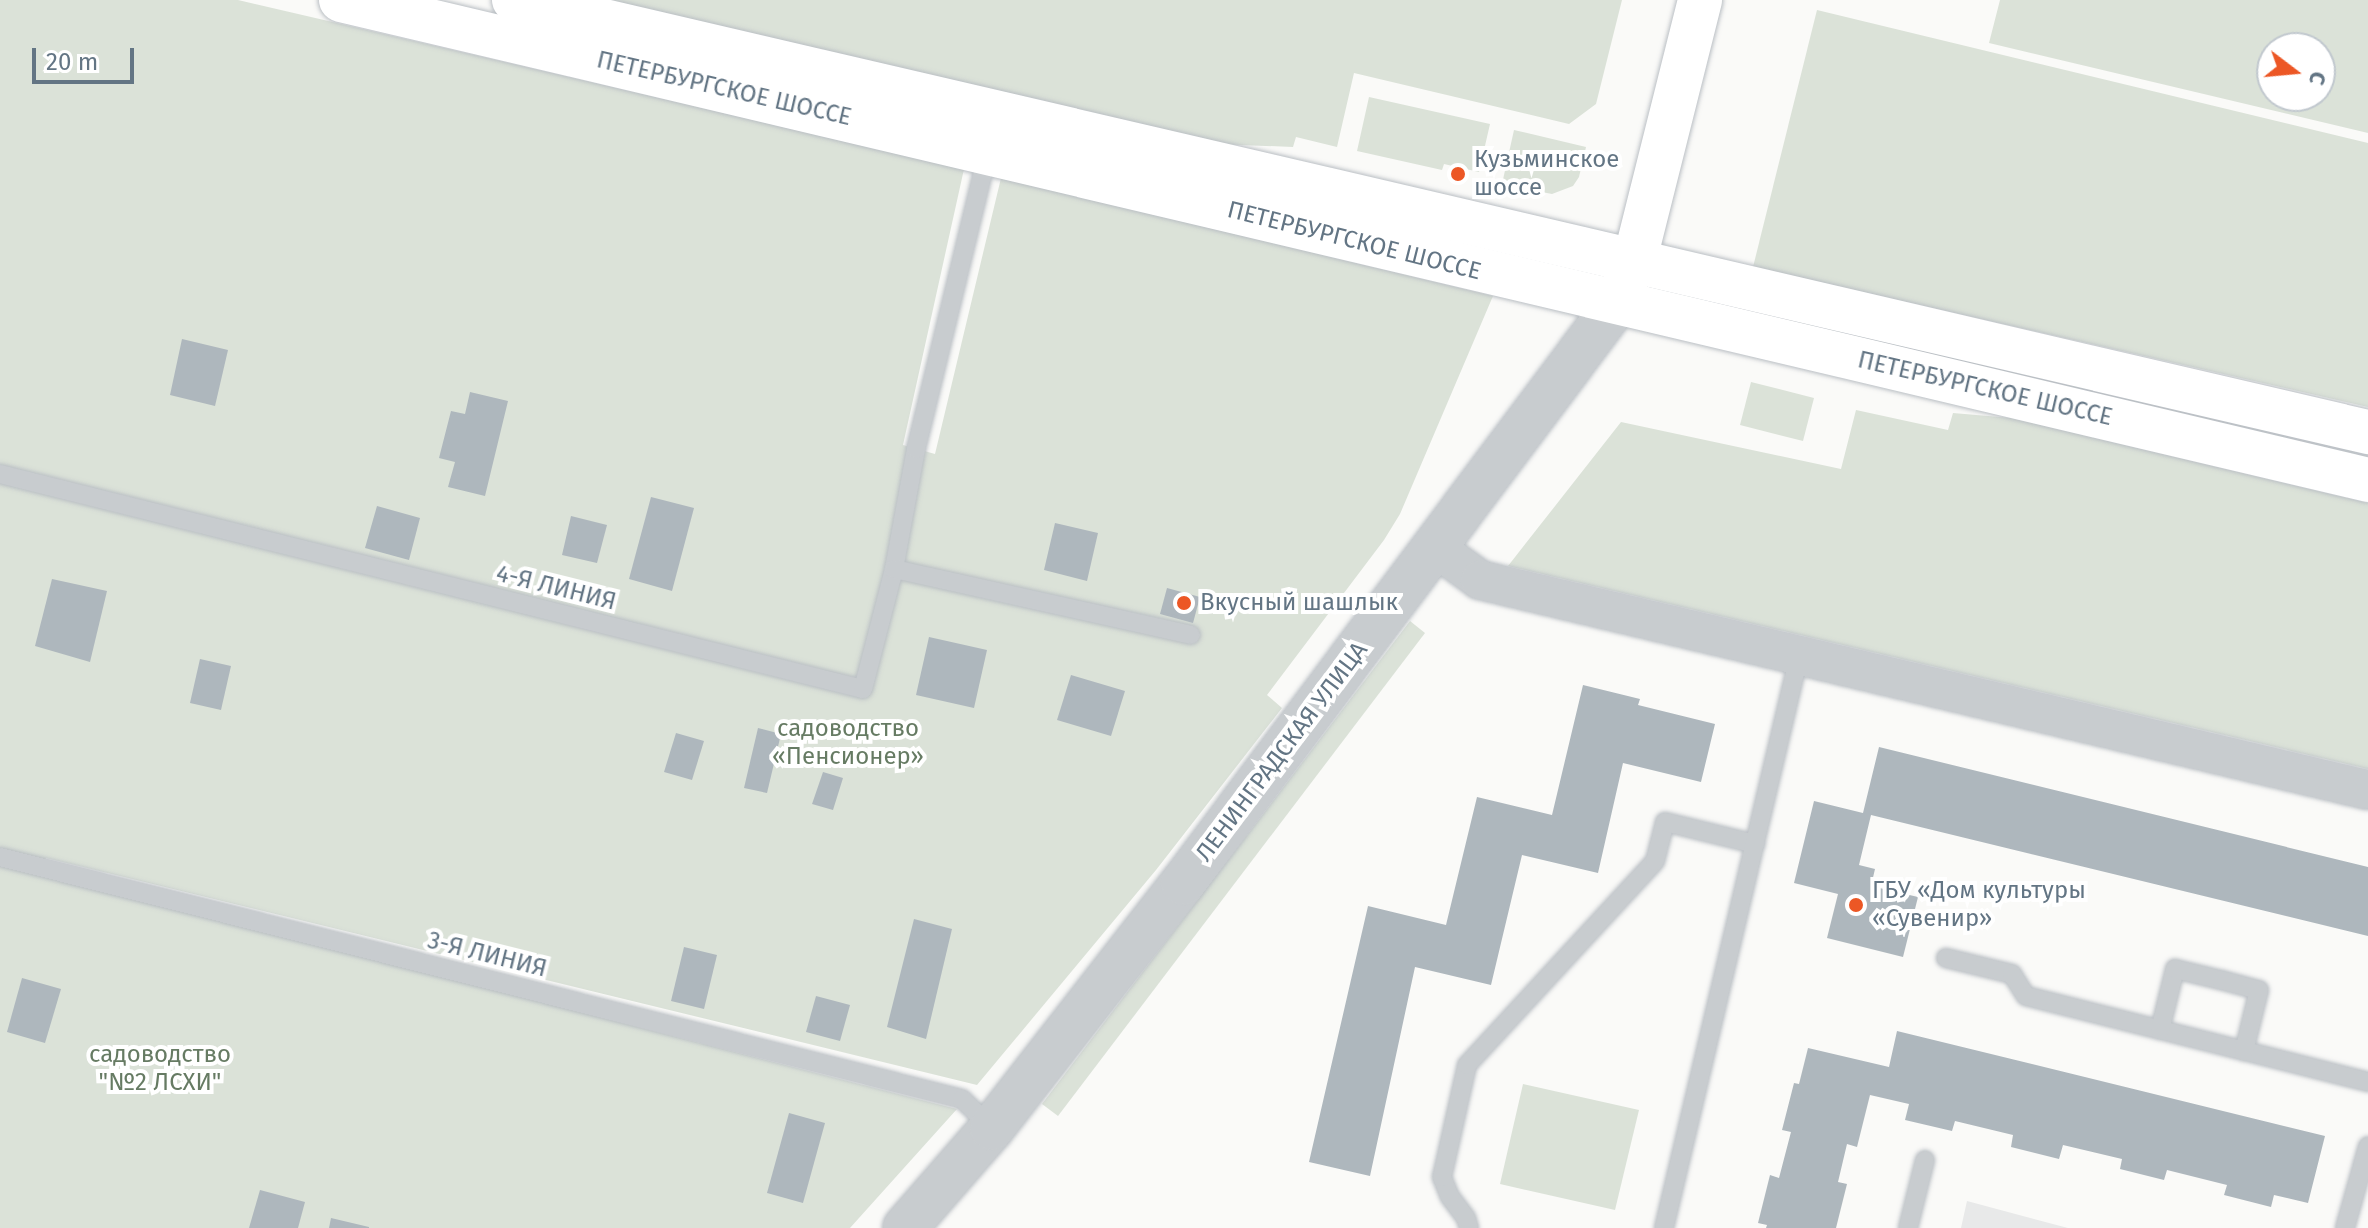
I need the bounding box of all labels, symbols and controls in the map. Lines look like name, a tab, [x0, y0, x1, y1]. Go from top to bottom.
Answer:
scale bar	[36, 32, 138, 82]
north arrow	[2256, 32, 2336, 112]
street label: ПЕТЕРБУРГСКОЕ ШОССЕ	[594, 46, 854, 132]
text: 20 m	[46, 48, 98, 76]
text: С	[2303, 68, 2332, 88]
place label: Кузьминское шоссе	[1474, 146, 1619, 202]
marker: Кузьминское шоссе	[1449, 165, 1467, 183]
street label: ПЕТЕРБУРГСКОЕ ШОССЕ	[1224, 196, 1484, 286]
street label: ПЕТЕРБУРГСКОЕ ШОССЕ	[1855, 346, 2115, 432]
street label: 4-Я ЛИНИЯ	[493, 559, 619, 617]
place label: Вкусный шашлык	[1200, 589, 1398, 617]
marker: Вкусный шашлык	[1175, 594, 1193, 612]
street label: ЛЕНИНГРАДСКАЯ УЛИЦА	[1190, 637, 1374, 867]
park label: садоводство «Пенсионер»	[772, 715, 924, 771]
place label: ГБУ «Дом культуры «Сувенир»	[1872, 877, 2086, 933]
marker: ГБУ «Дом культуры «Сувенир»	[1847, 896, 1865, 914]
street label: 3-Я ЛИНИЯ	[424, 926, 550, 984]
park label: садоводство "№2 ЛСХИ"	[89, 1041, 231, 1097]

